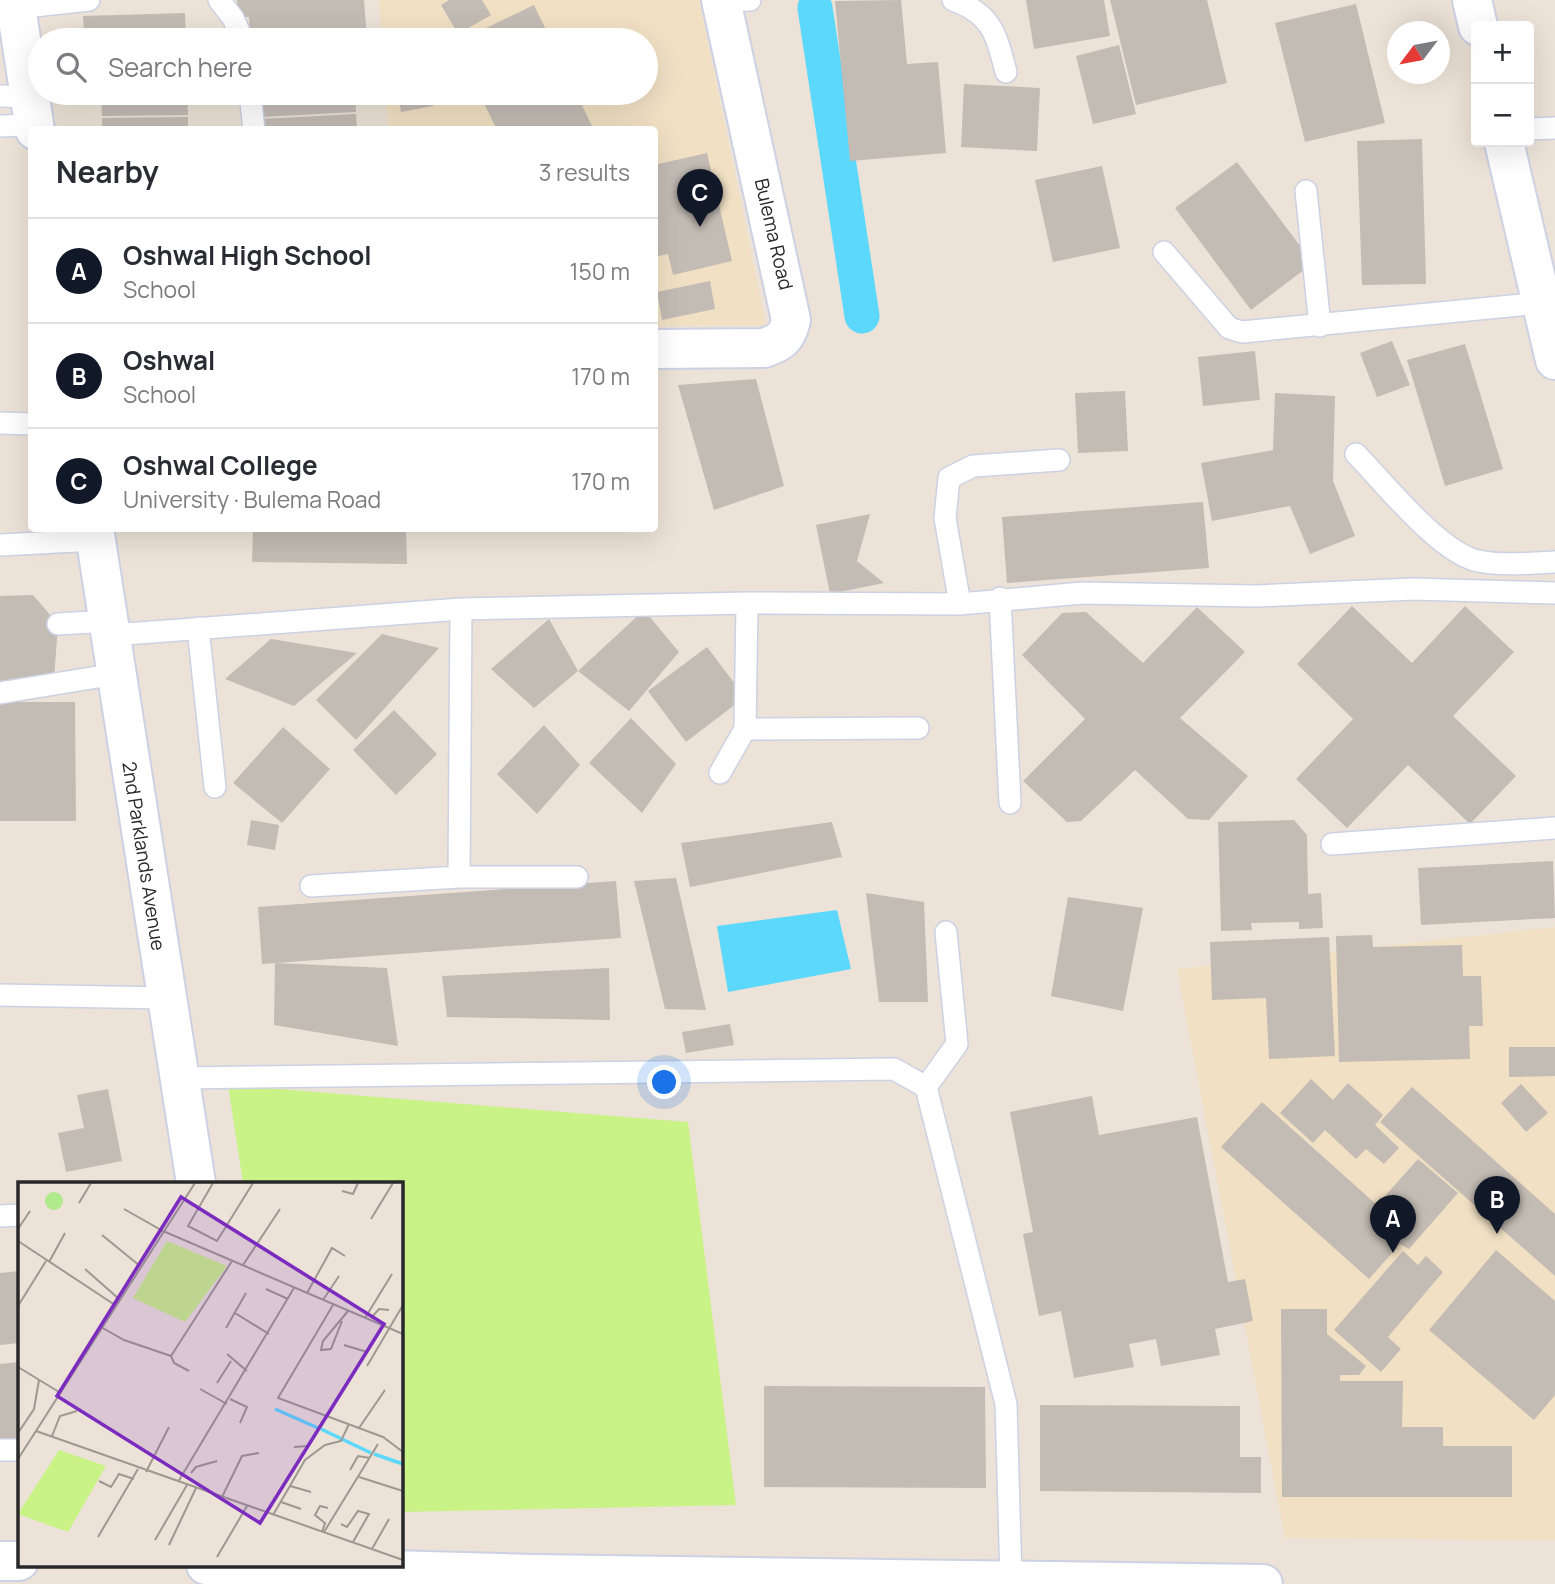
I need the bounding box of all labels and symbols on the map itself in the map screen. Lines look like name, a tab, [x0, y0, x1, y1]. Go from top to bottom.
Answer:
north arrow	[1387, 21, 1450, 84]
pin: C	[677, 169, 723, 227]
street label: Bulema Road	[749, 176, 799, 292]
street label: 2nd Parklands Avenue	[116, 760, 172, 952]
your location	[647, 1065, 681, 1099]
pin: B	[1474, 1176, 1520, 1234]
inset map	[18, 1182, 402, 1566]
pin: A	[1370, 1195, 1416, 1253]

